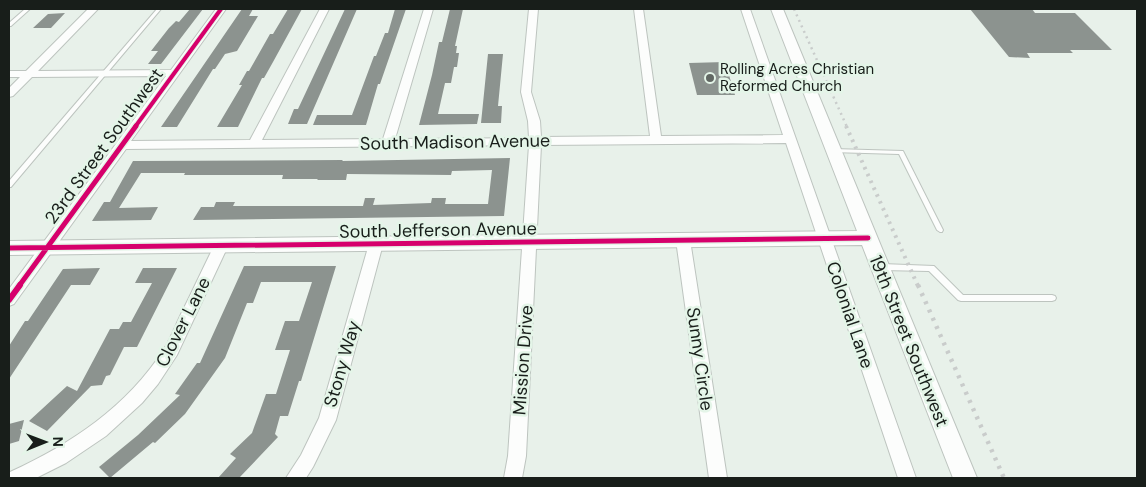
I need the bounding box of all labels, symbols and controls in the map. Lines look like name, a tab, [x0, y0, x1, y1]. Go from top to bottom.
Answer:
place label: Rolling Acres Christian Reformed Church	[720, 59, 874, 96]
street label: 23rd Street Southwest	[39, 63, 169, 229]
marker: Rolling Acres Christian Reformed Church	[704, 72, 716, 84]
street label: South Madison Avenue	[360, 128, 550, 156]
street label: South Jefferson Avenue	[339, 216, 537, 244]
street label: 19th Street Southwest	[864, 252, 954, 430]
street label: Colonial Lane	[821, 258, 879, 372]
street label: Clover Lane	[150, 273, 216, 371]
street label: Mission Drive	[507, 304, 539, 416]
street label: Sunny Circle	[681, 306, 719, 412]
street label: Stony Way	[318, 318, 366, 410]
north arrow	[20, 417, 70, 467]
text: N	[49, 437, 67, 447]

